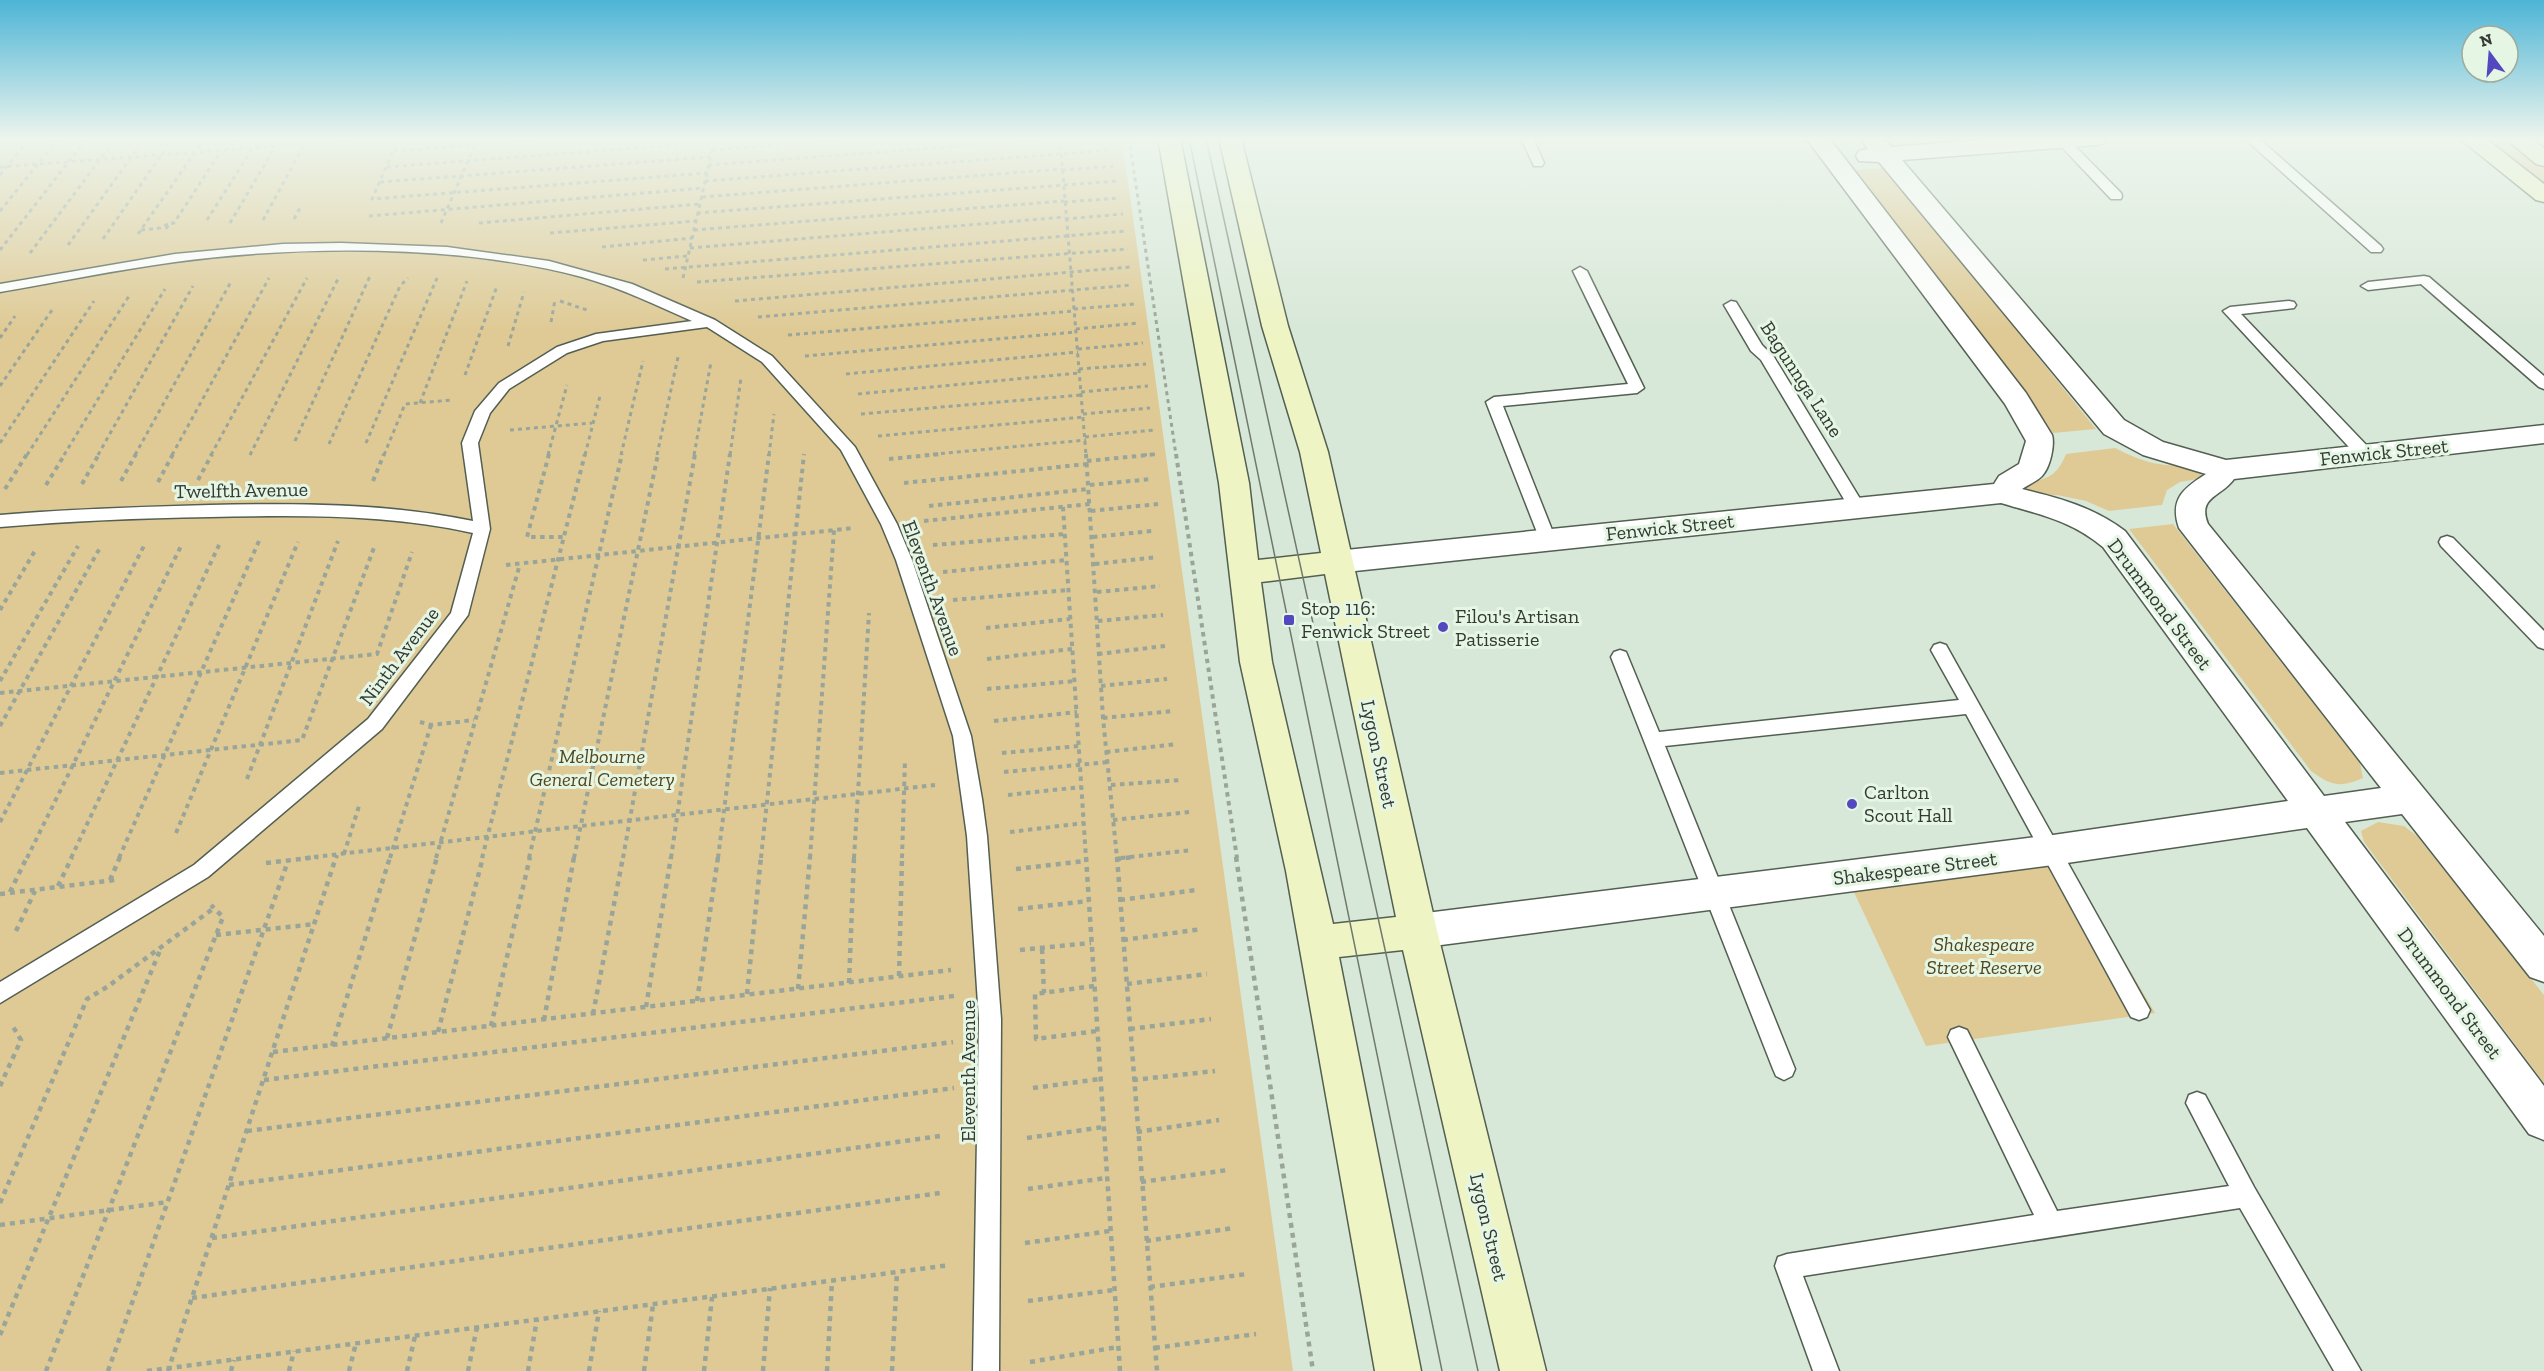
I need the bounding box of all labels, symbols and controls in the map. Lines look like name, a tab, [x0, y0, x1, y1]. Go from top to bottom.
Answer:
north arrow	[2460, 24, 2520, 84]
text: N	[2478, 29, 2494, 51]
street label: Bagunnga Lane	[1756, 317, 1848, 441]
street label: Fenwick Street	[2319, 433, 2450, 471]
street label: Twelfth Avenue	[174, 477, 308, 503]
street label: Fenwick Street	[1605, 508, 1736, 546]
street label: Eleventh Avenue	[897, 517, 969, 659]
street label: Drummond Street	[2103, 534, 2218, 675]
place label: Stop 116: Fenwick Street	[1301, 596, 1431, 643]
street label: Ninth Avenue	[354, 602, 444, 710]
place label: Filou's Artisan Patisserie	[1455, 604, 1580, 651]
marker: Stop 116: Fenwick Street	[1282, 613, 1296, 627]
marker: Filou's Artisan Patisserie	[1436, 620, 1450, 634]
street label: Lygon Street	[1356, 698, 1402, 811]
park label: Melbourne General Cemetery	[529, 744, 675, 791]
place label: Carlton Scout Hall	[1864, 780, 1953, 827]
marker: Carlton Scout Hall	[1845, 797, 1859, 811]
street label: Shakespeare Street	[1832, 846, 1999, 890]
street label: Drummond Street	[2393, 923, 2508, 1064]
park label: Shakespeare Street Reserve	[1926, 932, 2042, 979]
street label: Eleventh Avenue	[956, 1000, 980, 1142]
street label: Lygon Street	[1465, 1171, 1513, 1284]

